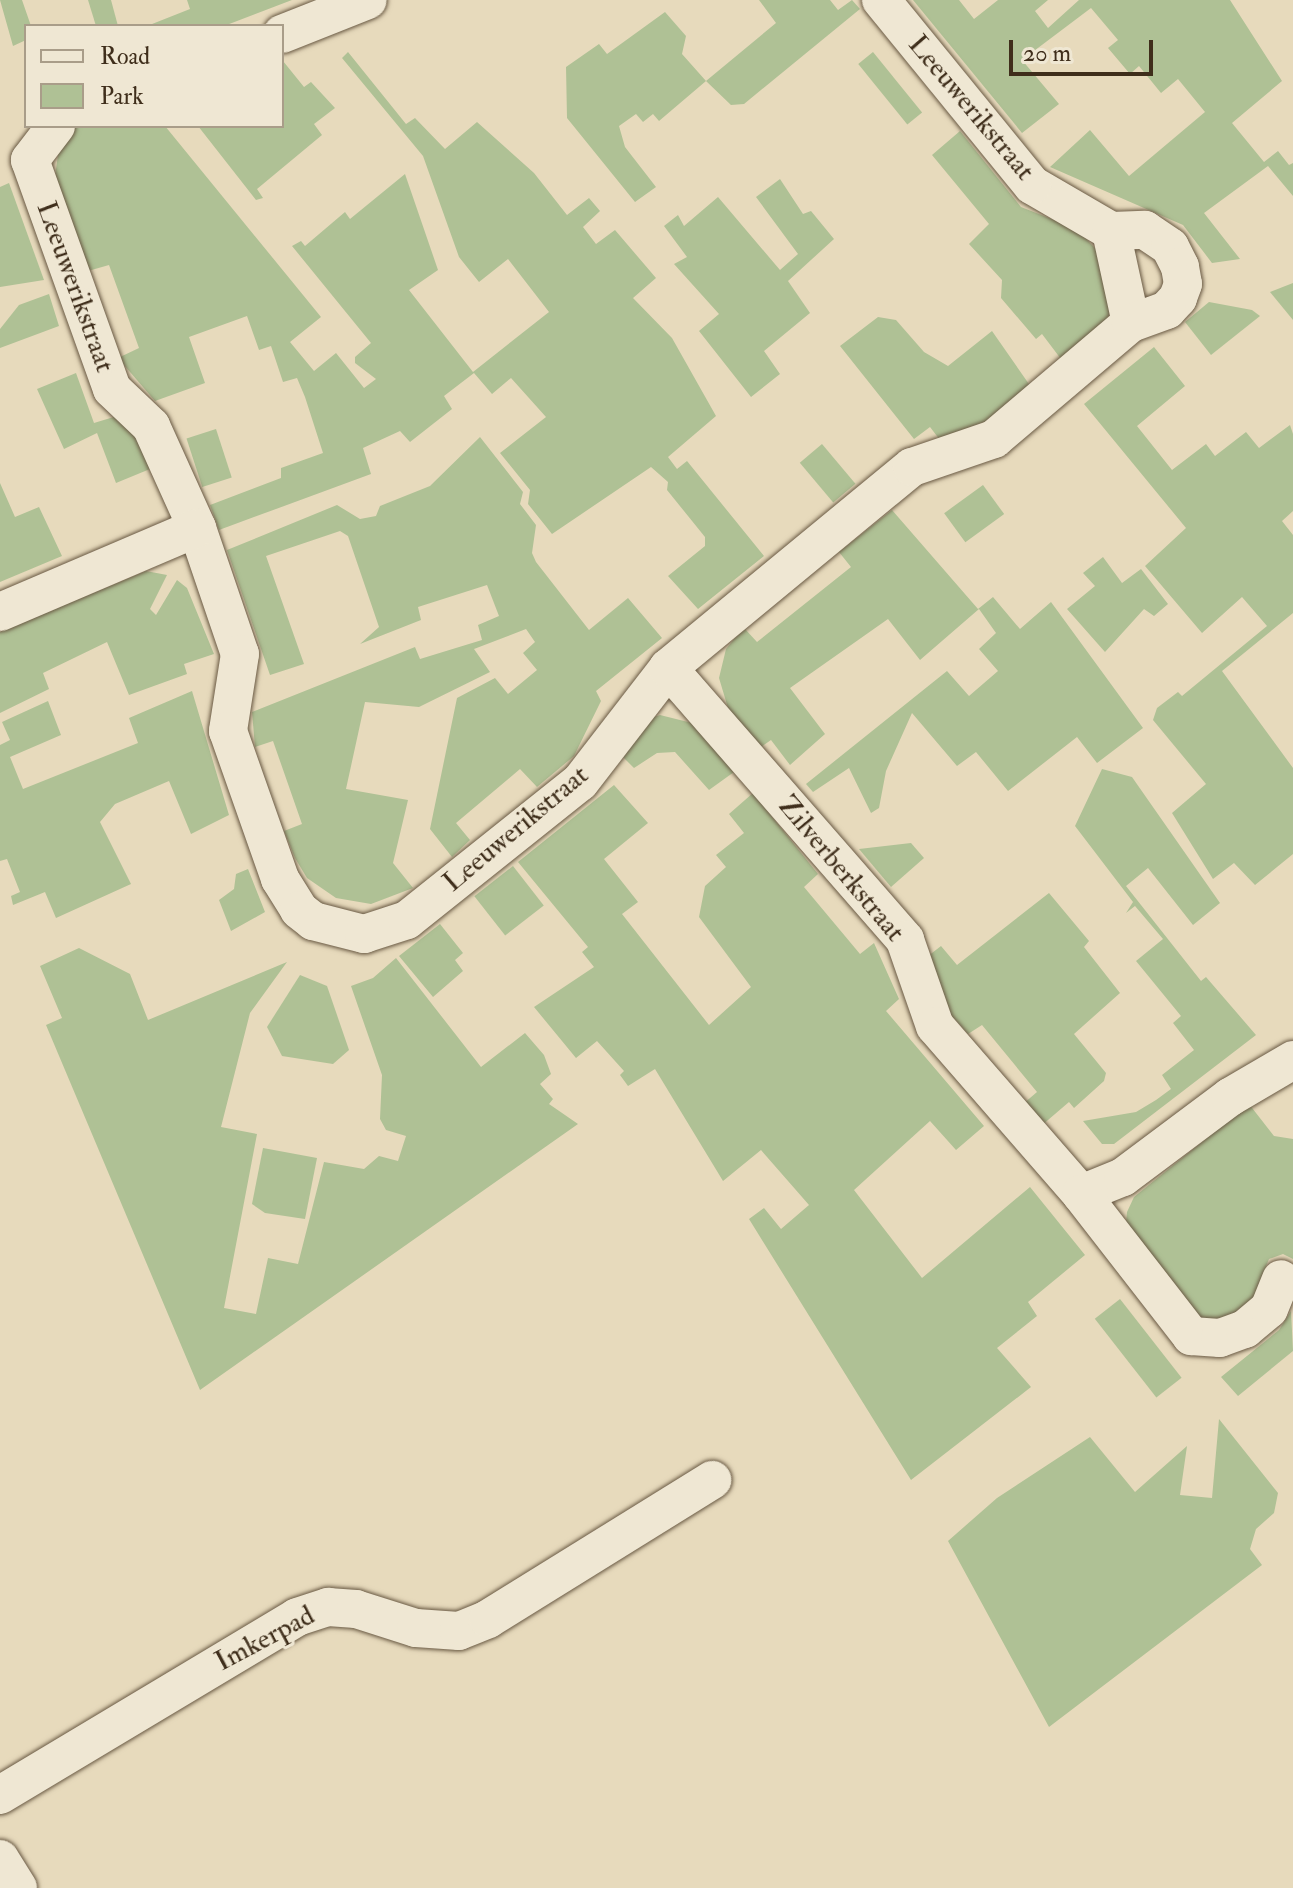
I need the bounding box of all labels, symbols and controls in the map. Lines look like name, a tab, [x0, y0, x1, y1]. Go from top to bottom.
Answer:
legend	[24, 24, 284, 128]
scale bar	[1013, 24, 1157, 74]
street label: Leeuwerikstraat	[901, 29, 1041, 187]
text: 20 m	[1023, 38, 1071, 69]
text: Road	[100, 41, 150, 72]
text: Park	[100, 81, 144, 112]
street label: Leeuwerikstraat	[29, 197, 121, 377]
street label: Leeuwerikstraat	[437, 759, 595, 899]
street label: Zilverberkstraat	[770, 789, 912, 949]
street label: Imkerpad	[210, 1599, 320, 1679]

